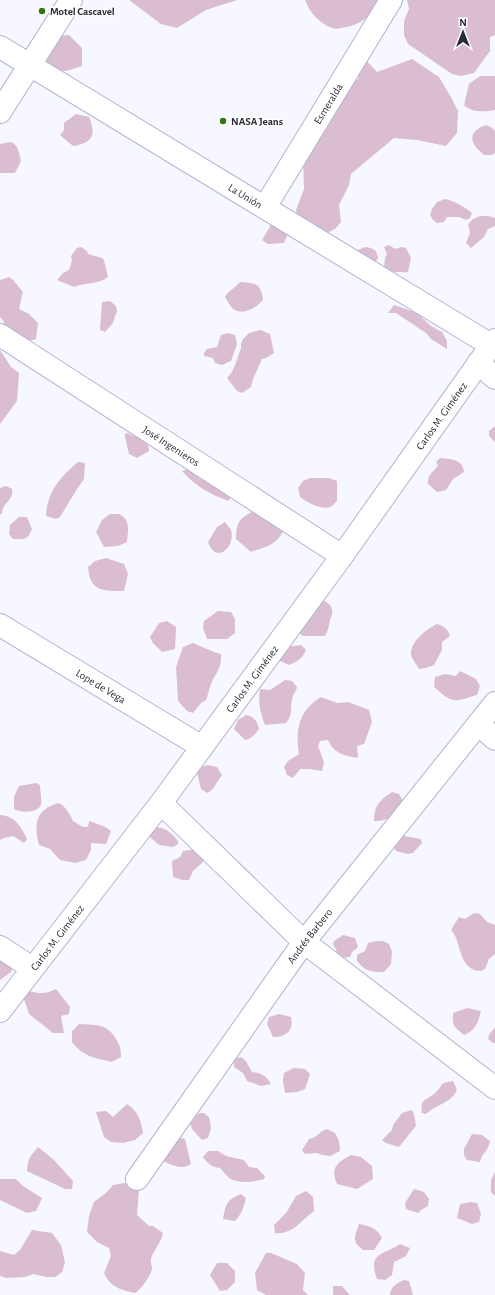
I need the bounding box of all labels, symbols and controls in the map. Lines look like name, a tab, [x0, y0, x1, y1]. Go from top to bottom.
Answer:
marker: Motel Cascavel	[37, 6, 47, 16]
place label: Motel Cascavel	[50, 6, 115, 17]
north arrow	[443, 12, 483, 52]
text: N	[459, 17, 467, 28]
street label: Esmeralda	[311, 81, 344, 126]
marker: NASA Jeans	[218, 116, 228, 126]
place label: NASA Jeans	[231, 116, 283, 127]
street label: La Unión	[226, 181, 264, 210]
street label: Carlos M. Giménez	[414, 380, 469, 452]
street label: José Ingenieros	[141, 423, 202, 468]
street label: Carlos M. Giménez	[224, 643, 280, 714]
street label: Lope de Vega	[74, 667, 128, 705]
street label: Carlos M. Giménez	[28, 902, 86, 972]
street label: Andrés Barbero	[285, 906, 334, 966]

